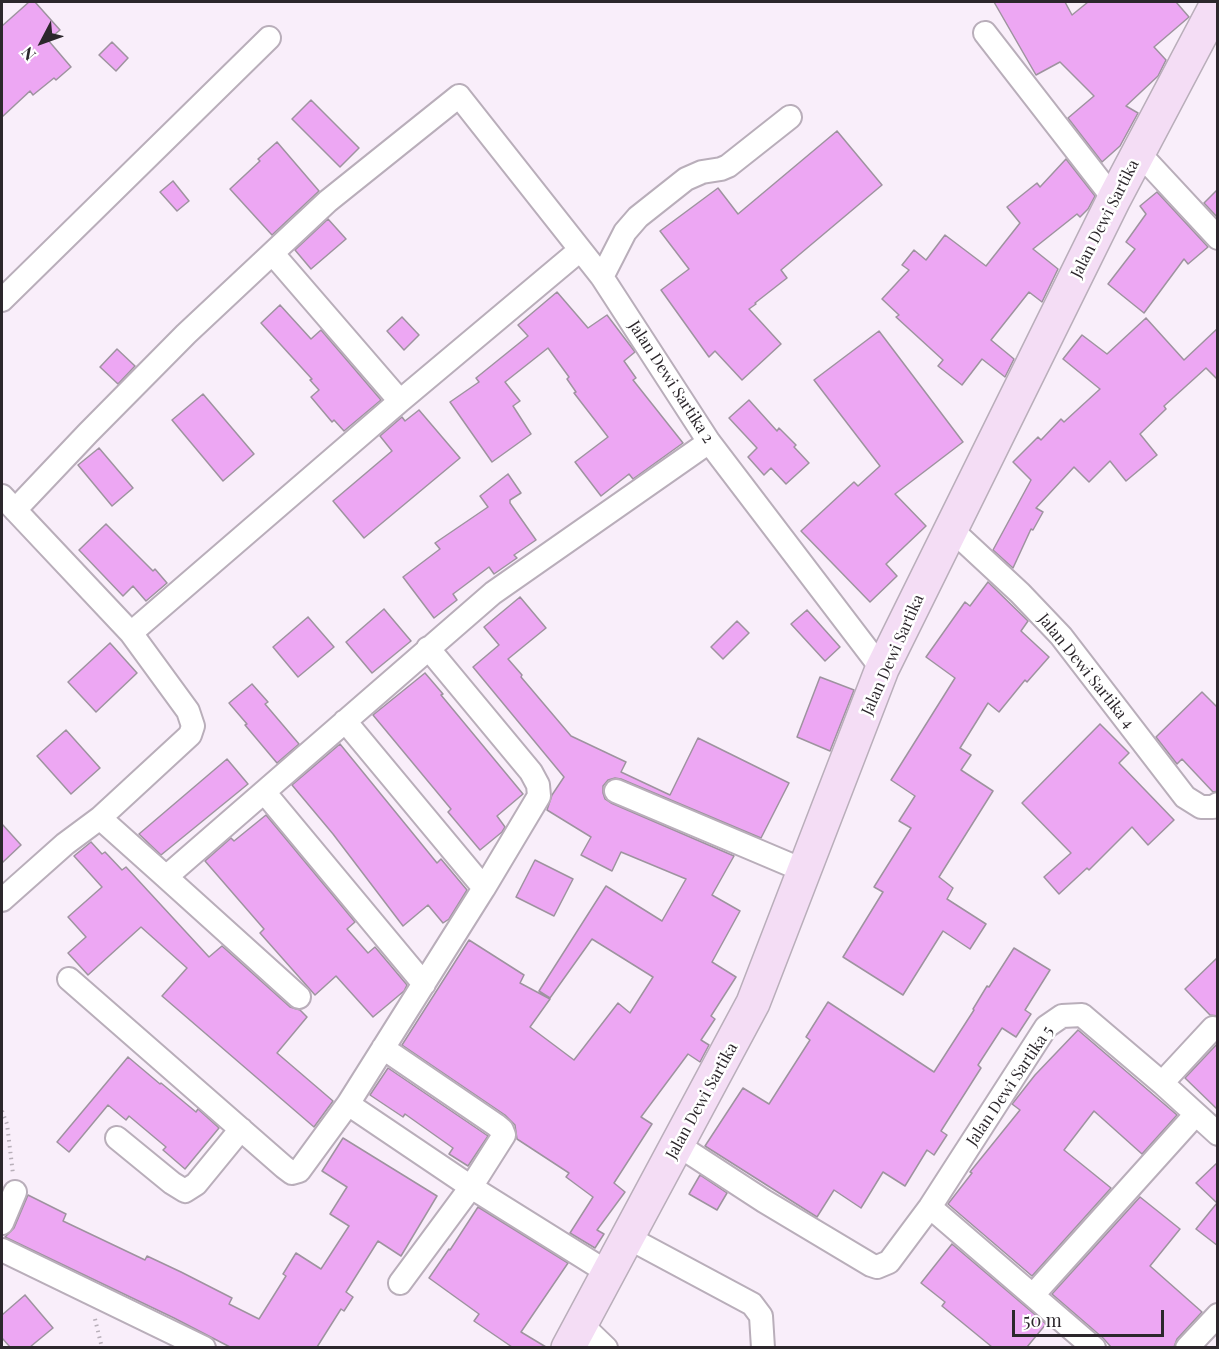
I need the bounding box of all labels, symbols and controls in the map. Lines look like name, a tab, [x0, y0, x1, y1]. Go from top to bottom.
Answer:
north arrow	[12, 12, 72, 72]
text: N	[16, 43, 40, 65]
street label: Jalan Dewi Sartika	[1067, 157, 1143, 281]
street label: Jalan Dewi Sartika 2	[624, 317, 718, 447]
street label: Jalan Dewi Sartika	[858, 592, 928, 718]
street label: Jalan Dewi Sartika 4	[1034, 610, 1138, 732]
street label: Jalan Dewi Sartika 5	[963, 1022, 1057, 1150]
street label: Jalan Dewi Sartika	[662, 1039, 742, 1163]
scale bar	[1015, 1298, 1166, 1336]
text: 50 m	[1023, 1308, 1062, 1332]

